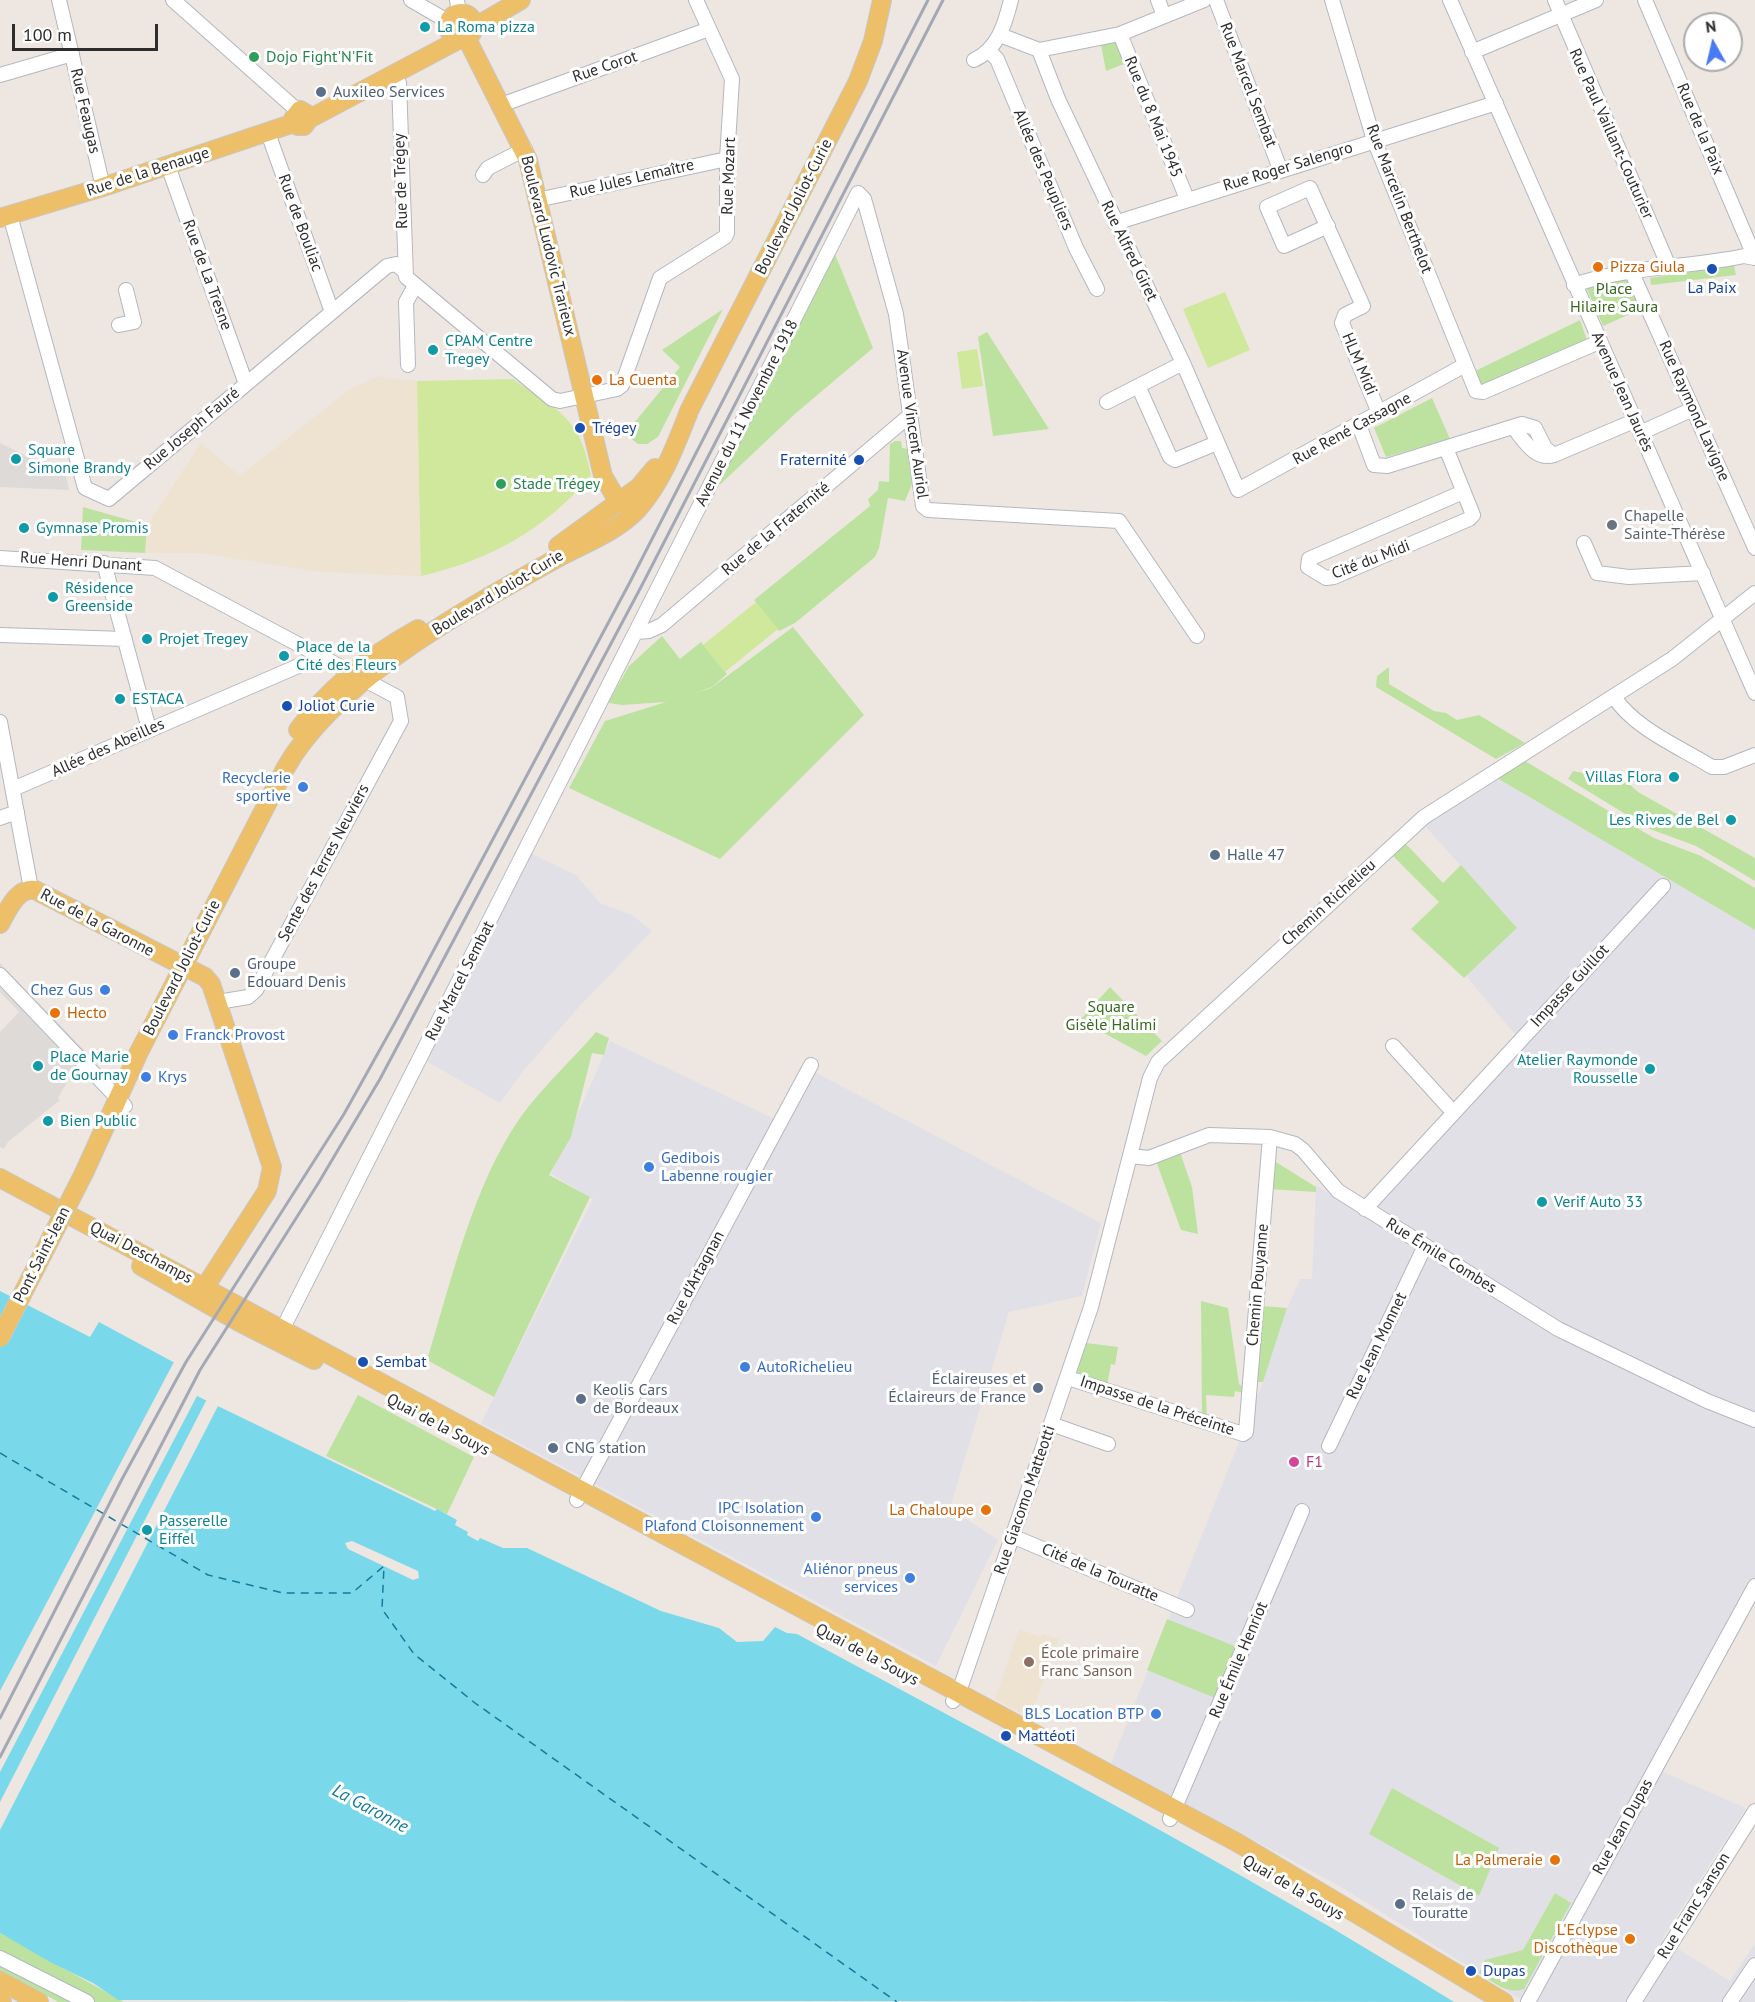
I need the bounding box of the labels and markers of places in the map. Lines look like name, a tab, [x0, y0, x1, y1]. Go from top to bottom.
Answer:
place label: La Roma pizza	[437, 17, 535, 37]
marker: La Roma pizza	[418, 20, 432, 34]
place label: Dojo Fight'N'Fit	[266, 47, 373, 67]
marker: Dojo Fight'N'Fit	[247, 50, 261, 64]
place label: Auxileo Services	[333, 82, 445, 102]
marker: Auxileo Services	[314, 85, 328, 99]
place label: Pizza Giula	[1610, 257, 1685, 277]
marker: Pizza Giula	[1591, 260, 1605, 274]
marker: La Paix	[1705, 262, 1719, 276]
place label: La Paix	[1687, 278, 1737, 298]
place label: CPAM Centre Tregey	[445, 331, 533, 369]
marker: CPAM Centre Tregey	[426, 343, 440, 357]
place label: La Cuenta	[609, 370, 677, 390]
marker: La Cuenta	[590, 373, 604, 387]
place label: Trégey	[592, 418, 636, 438]
marker: Trégey	[573, 421, 587, 435]
place label: Square Simone Brandy	[28, 440, 131, 478]
place label: Fraternité	[780, 450, 847, 470]
marker: Square Simone Brandy	[9, 452, 23, 466]
marker: Fraternité	[852, 453, 866, 467]
place label: Stade Trégey	[513, 474, 600, 494]
marker: Stade Trégey	[494, 477, 508, 491]
place label: Chapelle Sainte-Thérèse	[1624, 506, 1725, 544]
place label: Gymnase Promis	[36, 518, 148, 538]
marker: Chapelle Sainte-Thérèse	[1605, 518, 1619, 532]
marker: Gymnase Promis	[17, 521, 31, 535]
place label: Résidence Greenside	[65, 578, 133, 616]
marker: Résidence Greenside	[46, 590, 60, 604]
place label: Projet Tregey	[159, 629, 248, 649]
marker: Projet Tregey	[140, 632, 154, 646]
place label: Place de la Cité des Fleurs	[296, 637, 397, 675]
marker: Place de la Cité des Fleurs	[277, 649, 291, 663]
place label: ESTACA	[132, 689, 184, 709]
marker: ESTACA	[113, 692, 127, 706]
place label: Joliot Curie	[299, 696, 375, 716]
marker: Joliot Curie	[280, 699, 294, 713]
place label: Villas Flora	[1585, 767, 1662, 787]
place label: Recyclerie sportive	[222, 768, 291, 806]
marker: Villas Flora	[1667, 770, 1681, 784]
marker: Recyclerie sportive	[296, 780, 310, 794]
place label: Les Rives de Bel	[1609, 810, 1719, 830]
marker: Les Rives de Bel	[1724, 813, 1738, 827]
place label: Halle 47	[1227, 845, 1285, 865]
marker: Halle 47	[1208, 848, 1222, 862]
place label: Groupe Edouard Denis	[247, 954, 346, 992]
marker: Groupe Edouard Denis	[228, 966, 242, 980]
place label: Chez Gus	[31, 980, 93, 1000]
marker: Chez Gus	[98, 983, 112, 997]
place label: Hecto	[67, 1003, 107, 1023]
marker: Hecto	[48, 1006, 62, 1020]
place label: Franck Provost	[185, 1025, 285, 1045]
marker: Franck Provost	[166, 1028, 180, 1042]
place label: Place Marie de Gournay	[50, 1047, 129, 1085]
place label: Atelier Raymonde Rousselle	[1517, 1050, 1638, 1088]
marker: Place Marie de Gournay	[31, 1059, 45, 1073]
marker: Atelier Raymonde Rousselle	[1643, 1062, 1657, 1076]
place label: Krys	[158, 1067, 187, 1087]
marker: Krys	[139, 1070, 153, 1084]
place label: Bien Public	[60, 1111, 137, 1131]
marker: Bien Public	[41, 1114, 55, 1128]
place label: Gedibois Labenne rougier	[661, 1148, 773, 1186]
marker: Gedibois Labenne rougier	[642, 1160, 656, 1174]
place label: Verif Auto 33	[1554, 1192, 1643, 1212]
marker: Verif Auto 33	[1535, 1195, 1549, 1209]
place label: Sembat	[375, 1352, 427, 1372]
marker: Sembat	[356, 1355, 370, 1369]
place label: AutoRichelieu	[757, 1357, 852, 1377]
marker: AutoRichelieu	[738, 1360, 752, 1374]
place label: Éclaireuses et Éclaireurs de France	[888, 1369, 1026, 1407]
place label: Keolis Cars de Bordeaux	[593, 1380, 679, 1418]
marker: Éclaireuses et Éclaireurs de France	[1031, 1381, 1045, 1395]
marker: Keolis Cars de Bordeaux	[574, 1392, 588, 1406]
place label: CNG station	[565, 1438, 646, 1458]
marker: CNG station	[546, 1441, 560, 1455]
place label: F1	[1306, 1452, 1323, 1472]
marker: F1	[1287, 1455, 1301, 1469]
place label: IPC Isolation Plafond Cloisonnement	[644, 1498, 804, 1536]
place label: La Chaloupe	[889, 1500, 974, 1520]
marker: La Chaloupe	[979, 1503, 993, 1517]
marker: IPC Isolation Plafond Cloisonnement	[809, 1510, 823, 1524]
place label: Passerelle Eiffel	[159, 1511, 228, 1549]
marker: Passerelle Eiffel	[140, 1523, 154, 1537]
place label: Aliénor pneus services	[804, 1559, 898, 1597]
marker: Aliénor pneus services	[903, 1571, 917, 1585]
place label: École primaire Franc Sanson	[1041, 1643, 1139, 1681]
marker: École primaire Franc Sanson	[1022, 1655, 1036, 1669]
place label: BLS Location BTP	[1025, 1704, 1144, 1724]
marker: BLS Location BTP	[1149, 1707, 1163, 1721]
place label: Mattéoti	[1018, 1726, 1076, 1746]
marker: Mattéoti	[999, 1729, 1013, 1743]
place label: La Palmeraie	[1455, 1850, 1543, 1870]
marker: La Palmeraie	[1548, 1853, 1562, 1867]
place label: Relais de Touratte	[1412, 1885, 1474, 1923]
marker: Relais de Touratte	[1393, 1897, 1407, 1911]
place label: L'Eclypse Discothèque	[1534, 1920, 1618, 1958]
marker: L'Eclypse Discothèque	[1623, 1932, 1637, 1946]
place label: Dupas	[1483, 1961, 1525, 1981]
marker: Dupas	[1464, 1964, 1478, 1978]

